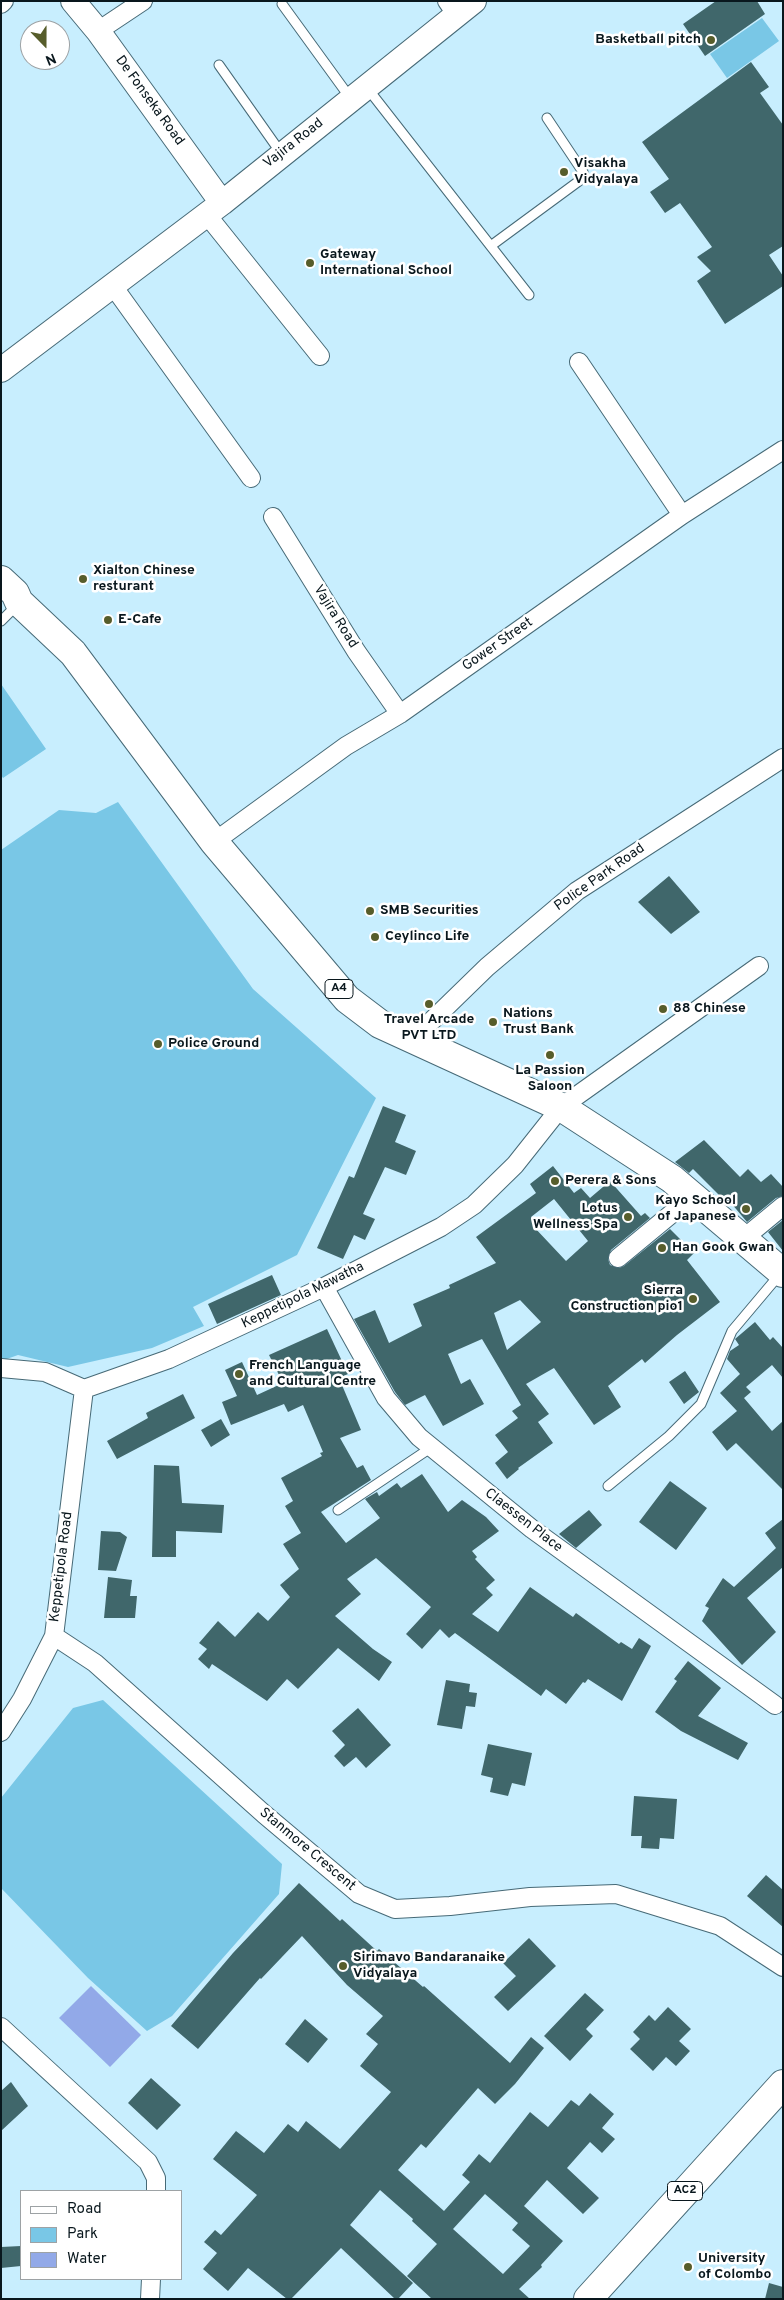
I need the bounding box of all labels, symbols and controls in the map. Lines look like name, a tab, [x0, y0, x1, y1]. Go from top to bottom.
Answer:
north arrow	[20, 20, 70, 70]
place label: Basketball pitch	[595, 32, 701, 48]
marker: Basketball pitch	[705, 34, 717, 46]
text: N	[43, 49, 58, 68]
street label: De Fonseka Road	[111, 53, 187, 149]
street label: Vajira Road	[261, 115, 327, 173]
place label: Visakha Vidyalaya	[574, 156, 638, 188]
marker: Visakha Vidyalaya	[558, 166, 570, 178]
place label: Gateway International School	[320, 247, 452, 280]
marker: Gateway International School	[304, 257, 316, 269]
place label: Xialton Chinese resturant	[93, 563, 195, 596]
marker: Xialton Chinese resturant	[77, 573, 89, 585]
street label: Vajira Road	[309, 582, 361, 652]
place label: E-Cafe	[118, 612, 162, 628]
marker: E-Cafe	[102, 614, 114, 626]
street label: Gower Street	[460, 615, 536, 675]
street label: Police Park Road	[552, 841, 648, 915]
place label: SMB Securities	[380, 903, 479, 919]
marker: SMB Securities	[364, 905, 376, 917]
place label: Ceylinco Life	[385, 929, 469, 945]
marker: Ceylinco Life	[369, 931, 381, 943]
road number: A4	[325, 980, 353, 999]
marker: Travel Arcade PVT LTD	[423, 998, 435, 1010]
place label: 88 Chinese	[673, 1001, 746, 1017]
marker: 88 Chinese	[657, 1003, 669, 1015]
place label: Nations Trust Bank	[503, 1006, 574, 1038]
place label: Travel Arcade PVT LTD	[384, 1012, 474, 1044]
marker: Nations Trust Bank	[487, 1016, 499, 1028]
place label: Police Ground	[168, 1036, 259, 1052]
marker: Police Ground	[152, 1038, 164, 1050]
marker: La Passion Saloon	[544, 1049, 556, 1061]
place label: La Passion Saloon	[515, 1063, 585, 1096]
place label: Perera & Sons	[565, 1173, 657, 1189]
marker: Perera & Sons	[549, 1175, 561, 1187]
place label: Kayo School of Japanese	[655, 1193, 736, 1226]
place label: Lotus Wellness Spa	[533, 1201, 618, 1234]
marker: Kayo School of Japanese	[740, 1203, 752, 1215]
marker: Lotus Wellness Spa	[622, 1211, 634, 1223]
place label: Han Gook Gwan	[672, 1240, 774, 1256]
marker: Han Gook Gwan	[656, 1242, 668, 1254]
street label: Keppetipola Mawatha	[239, 1259, 367, 1333]
place label: Sierra Construction pio1	[571, 1283, 683, 1315]
marker: Sierra Construction pio1	[687, 1293, 699, 1305]
place label: French Language and Cultural Centre	[249, 1358, 376, 1390]
marker: French Language and Cultural Centre	[233, 1368, 245, 1380]
street label: Claessen Place	[481, 1485, 565, 1557]
street label: Keppetipola Road	[47, 1511, 77, 1623]
street label: Stanmore Crescent	[255, 1805, 359, 1895]
place label: Sirimavo Bandaranaike Vidyalaya	[353, 1950, 505, 1982]
marker: Sirimavo Bandaranaike Vidyalaya	[337, 1960, 349, 1972]
road number: AC2	[668, 2182, 702, 2200]
legend	[20, 2190, 182, 2280]
text: Road	[67, 2200, 102, 2219]
text: Park	[67, 2225, 98, 2244]
text: Water	[67, 2250, 106, 2269]
place label: University of Colombo	[698, 2251, 771, 2284]
marker: University of Colombo	[682, 2261, 694, 2273]

